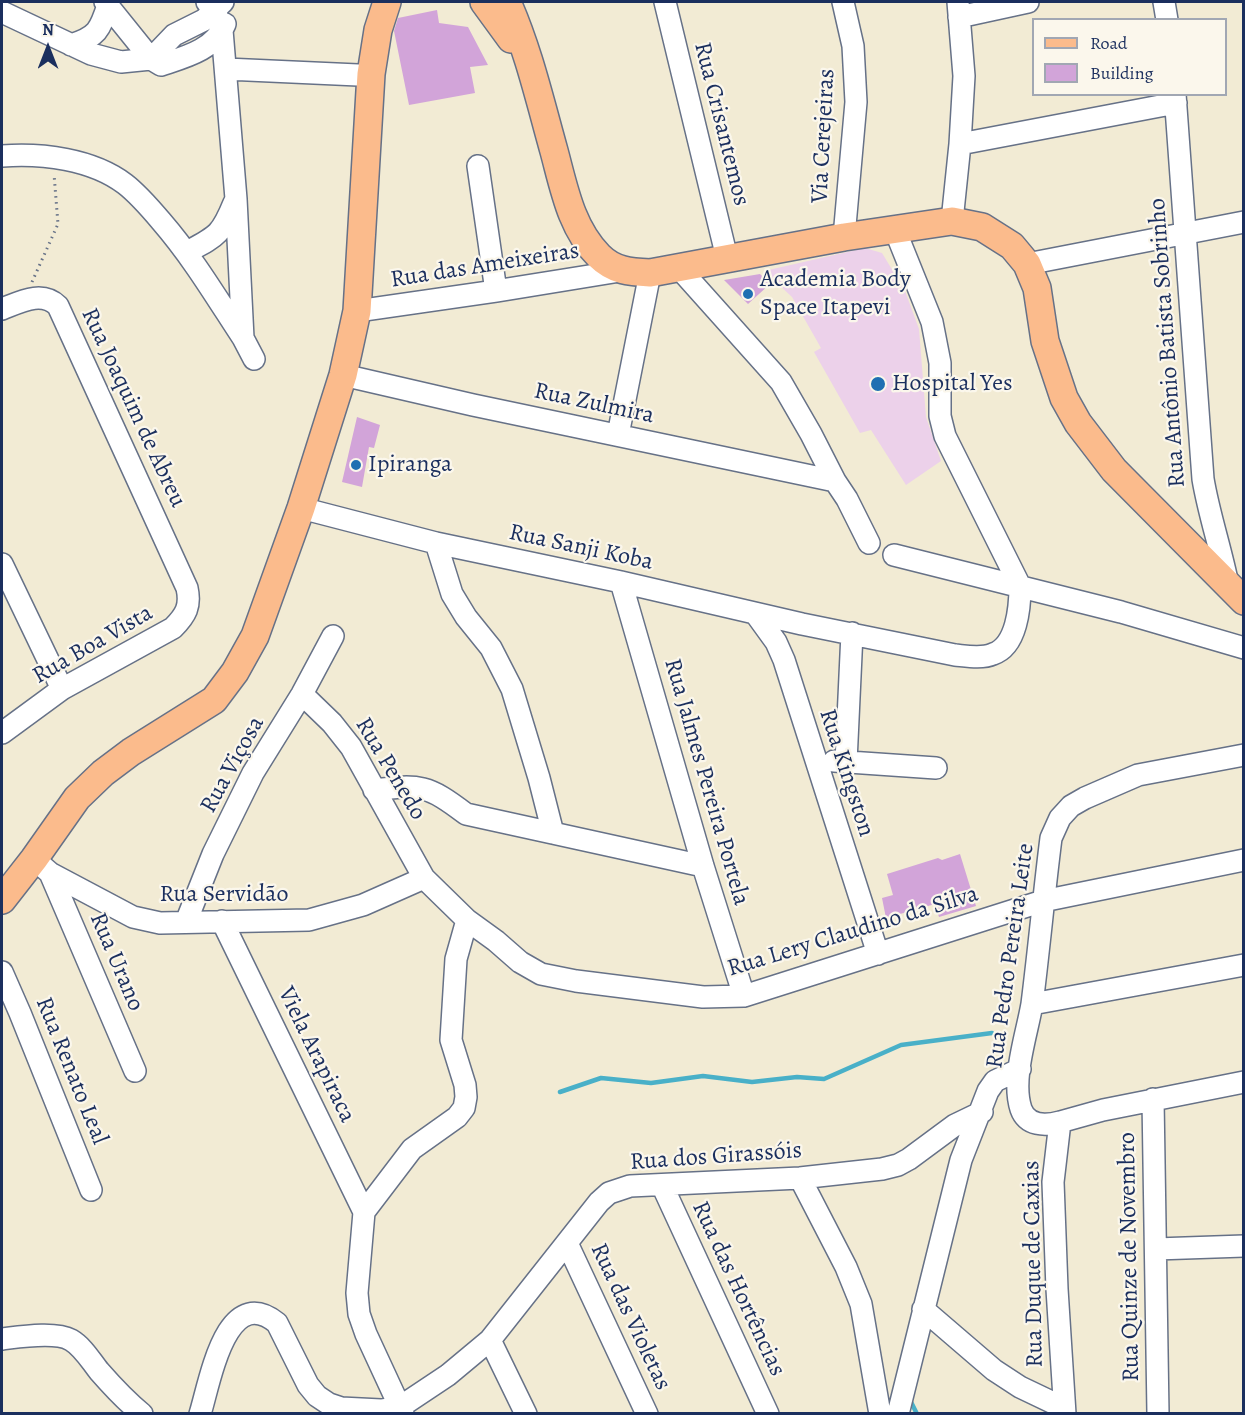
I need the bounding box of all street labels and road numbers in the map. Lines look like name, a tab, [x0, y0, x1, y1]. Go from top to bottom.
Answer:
street label: Rua Crisantemos	[687, 39, 755, 209]
street label: Via Cerejeiras	[806, 68, 842, 204]
street label: Rua Antônio Batista Sobrinho	[1144, 197, 1192, 489]
street label: Rua das Ameixeiras	[389, 237, 581, 295]
street label: Rua Joaquim de Abreu	[74, 304, 192, 512]
street label: Rua Zulmira	[531, 377, 657, 431]
street label: Rua Sanji Koba	[506, 519, 656, 577]
street label: Rua Boa Vista	[28, 599, 158, 691]
street label: Rua Jalmes Pereira Portela	[657, 655, 755, 909]
street label: Rua Kingston	[812, 706, 880, 840]
street label: Rua Viçosa	[195, 712, 271, 818]
street label: Rua Penedo	[348, 713, 432, 825]
street label: Rua Pedro Pereira Leite	[981, 842, 1041, 1070]
street label: Rua Lery Claudino da Silva	[724, 880, 982, 984]
street label: Rua Servidão	[160, 881, 288, 909]
street label: Rua Urano	[82, 909, 150, 1015]
street label: Viela Arapiraca	[271, 982, 361, 1128]
street label: Rua Renato Leal	[28, 993, 114, 1149]
street label: Rua Quinze de Novembro	[1113, 1132, 1147, 1382]
street label: Rua dos Girassóis	[629, 1137, 803, 1177]
street label: Rua Duque de Caxias	[1018, 1160, 1050, 1368]
street label: Rua das Hortências	[685, 1197, 791, 1381]
street label: Rua das Violetas	[583, 1239, 677, 1395]

